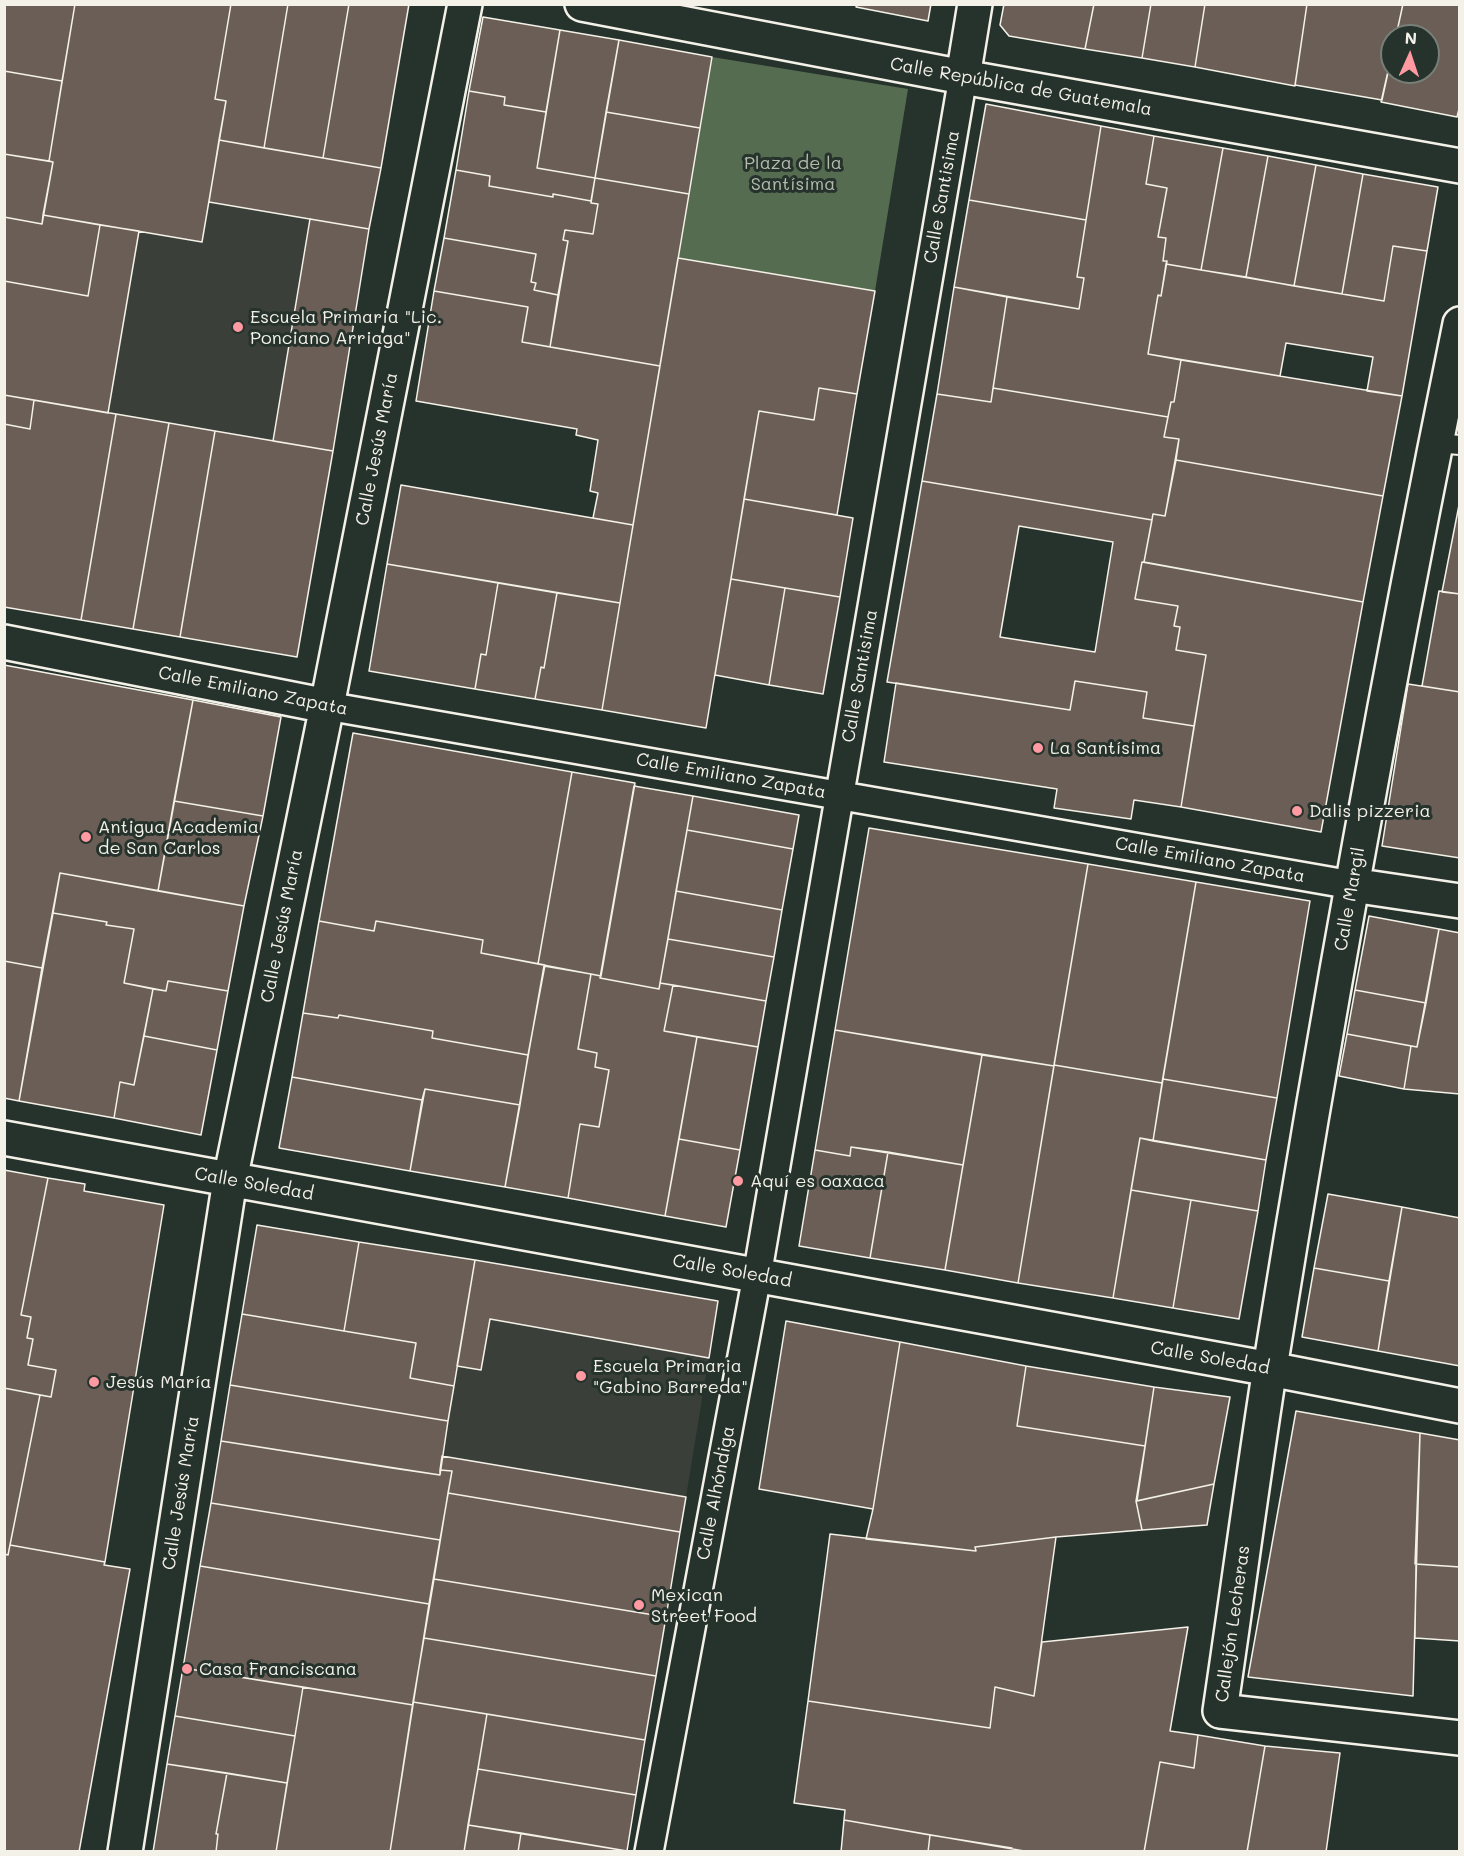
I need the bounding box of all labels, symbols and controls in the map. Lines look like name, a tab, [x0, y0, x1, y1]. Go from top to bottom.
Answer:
north arrow	[1380, 24, 1440, 84]
text: N	[1404, 27, 1417, 48]
street label: Calle República de Guatemala	[888, 53, 1154, 121]
street label: Calle Santisima	[920, 129, 964, 265]
park label: Plaza de la Santísima	[744, 152, 842, 195]
place label: Escuela Primaria "Lic. Ponciano Arriaga"	[250, 306, 442, 348]
marker: Escuela Primaria "Lic. Ponciano Arriaga"	[231, 320, 245, 334]
street label: Calle Jesús María	[352, 371, 402, 527]
street label: Calle Santisima	[838, 608, 882, 744]
street label: Calle Emiliano Zapata	[156, 662, 350, 720]
place label: La Santísima	[1050, 737, 1161, 759]
marker: La Santísima	[1031, 741, 1045, 755]
street label: Calle Emiliano Zapata	[634, 749, 828, 803]
place label: Dalis pizzeria	[1309, 800, 1431, 822]
marker: Dalis pizzeria	[1290, 804, 1304, 818]
place label: Antigua Academia de San Carlos	[98, 816, 259, 858]
marker: Antigua Academia de San Carlos	[79, 830, 93, 844]
street label: Calle Emiliano Zapata	[1113, 833, 1307, 887]
street label: Calle Margil	[1330, 845, 1370, 953]
street label: Calle Jesús María	[257, 848, 307, 1004]
street label: Calle Soledad	[193, 1163, 315, 1205]
place label: Aquí es oaxaca	[750, 1170, 885, 1192]
marker: Aquí es oaxaca	[731, 1174, 745, 1188]
street label: Calle Soledad	[671, 1250, 793, 1292]
street label: Calle Soledad	[1149, 1337, 1271, 1379]
place label: Escuela Primaria "Gabino Barreda"	[593, 1355, 748, 1398]
marker: Escuela Primaria "Gabino Barreda"	[574, 1369, 588, 1383]
place label: Jesús María	[106, 1371, 212, 1393]
marker: Jesús María	[87, 1375, 101, 1389]
street label: Calle Jesús María	[158, 1414, 204, 1572]
street label: Calle Alhóndiga	[692, 1424, 740, 1562]
street label: Callejón Lecheras	[1211, 1544, 1255, 1704]
place label: Mexican Street Food	[651, 1584, 757, 1626]
marker: Mexican Street Food	[632, 1598, 646, 1612]
place label: Casa Franciscana	[199, 1658, 357, 1680]
marker: Casa Franciscana	[180, 1662, 194, 1676]

